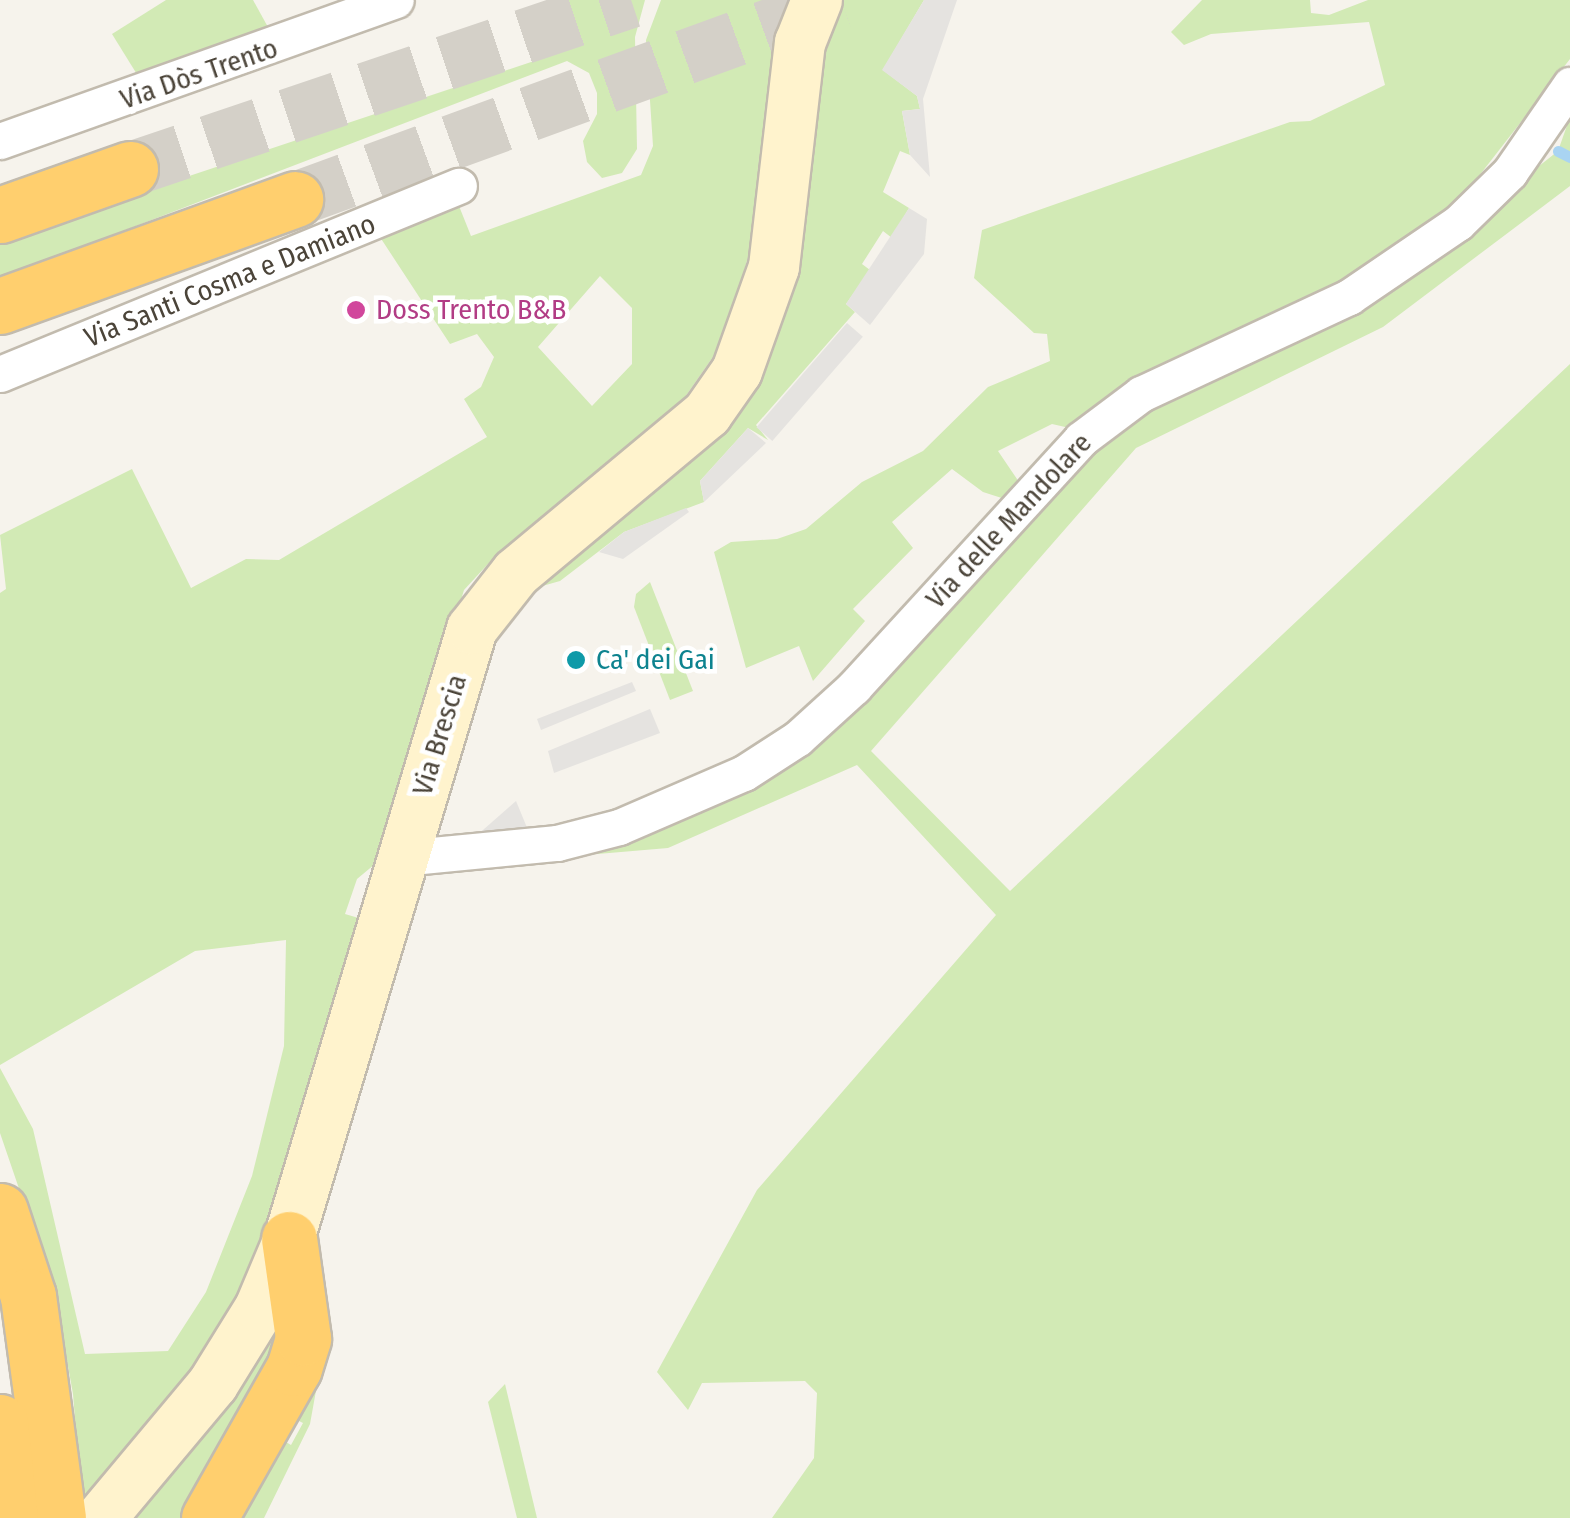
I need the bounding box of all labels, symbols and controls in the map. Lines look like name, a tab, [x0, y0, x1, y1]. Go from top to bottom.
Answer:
street label: Via Dòs Trento	[116, 31, 282, 117]
street label: Via Santi Cosma e Damiano	[80, 207, 380, 355]
place label: Doss Trento B&B	[376, 293, 566, 327]
marker: Doss Trento B&B	[345, 299, 367, 321]
street label: Via delle Mandolare	[919, 426, 1099, 616]
place label: Ca' dei Gai	[596, 643, 715, 677]
marker: Ca' dei Gai	[565, 649, 587, 671]
street label: Via Brescia	[406, 671, 474, 799]

